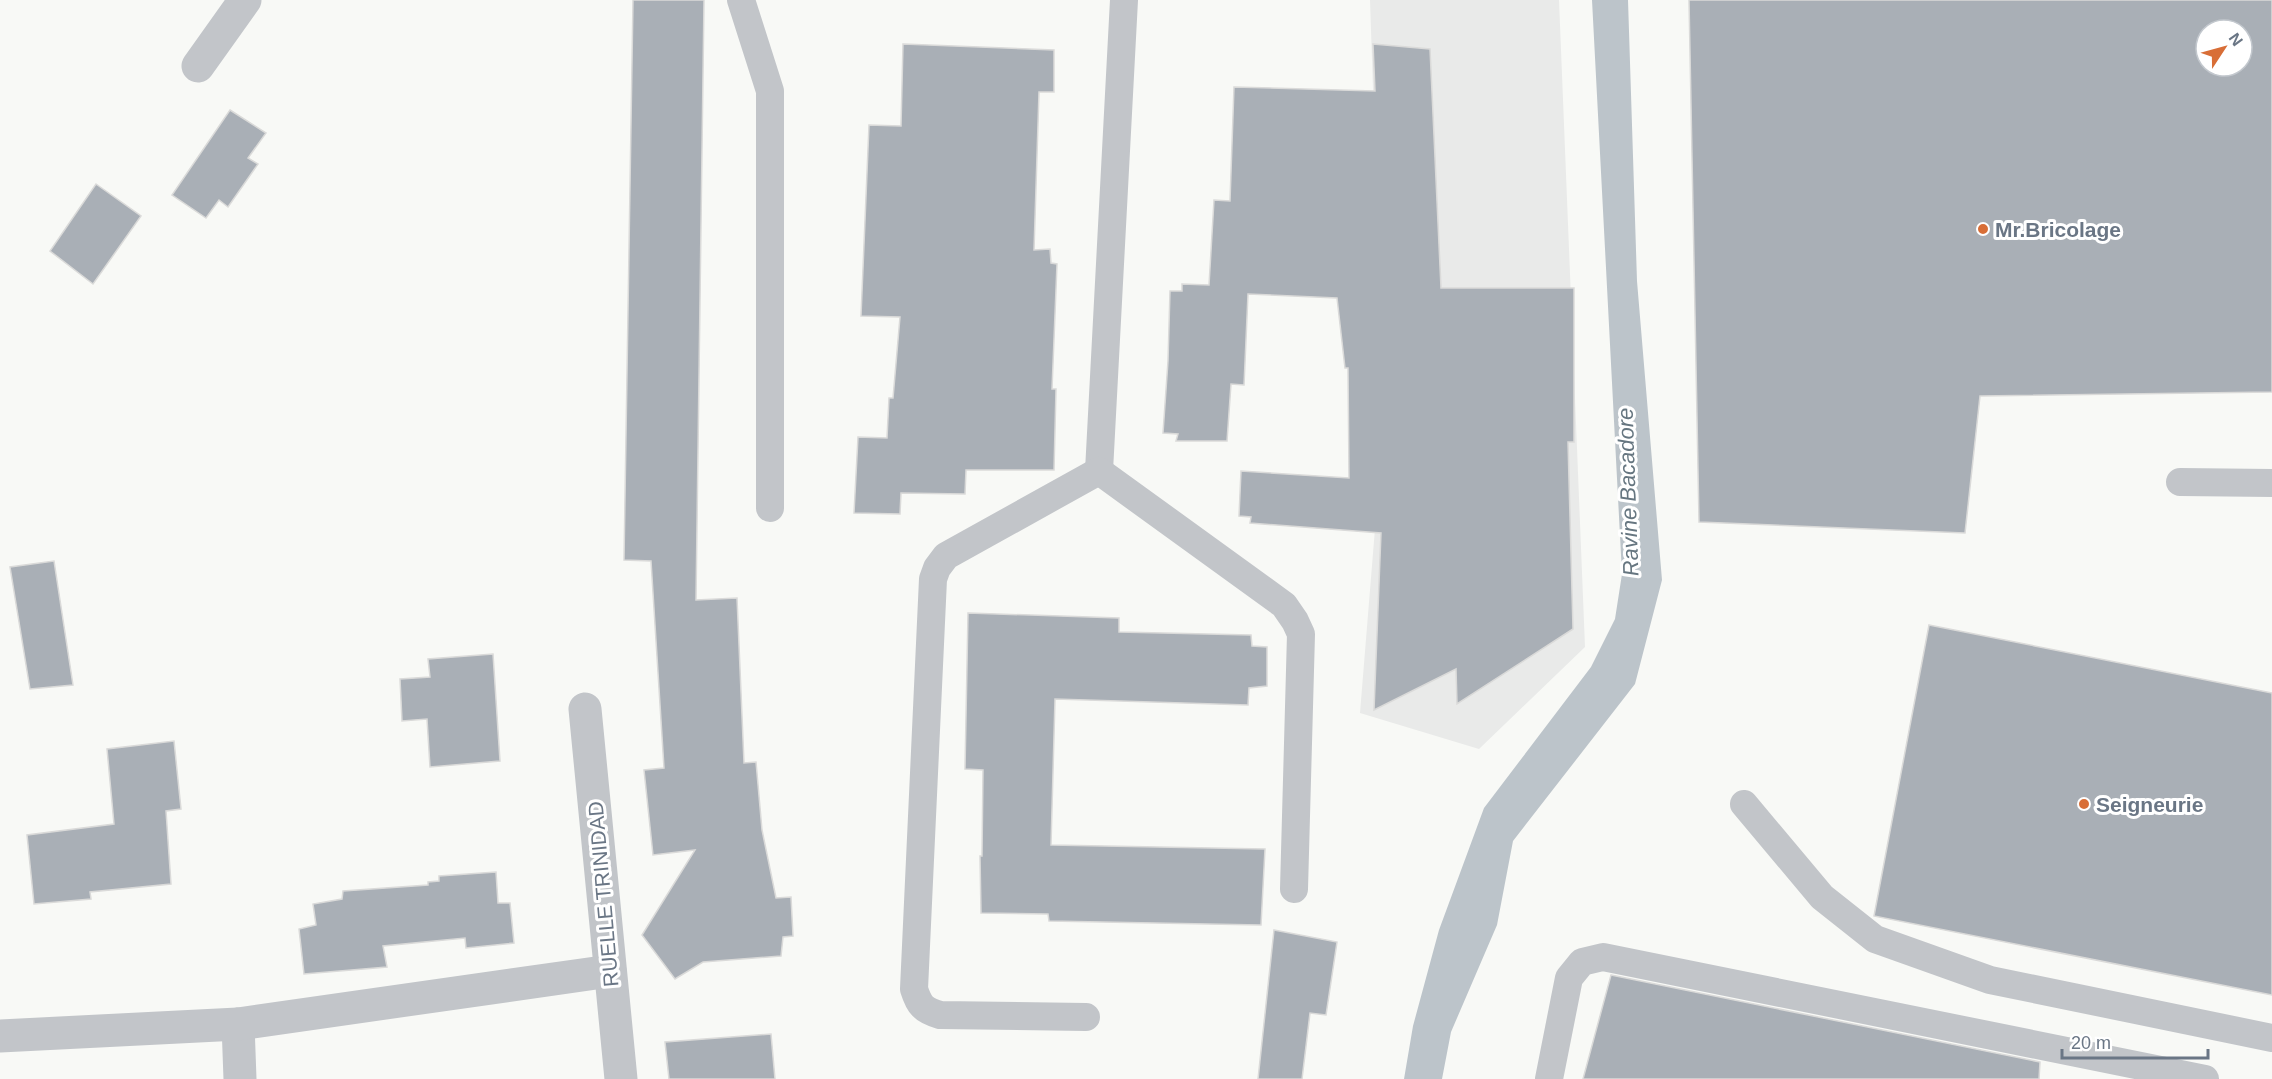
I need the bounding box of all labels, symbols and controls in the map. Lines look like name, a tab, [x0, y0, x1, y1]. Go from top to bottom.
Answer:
north arrow	[2194, 18, 2254, 78]
text: N	[2225, 30, 2246, 49]
place label: Mr.Bricolage	[1995, 218, 2121, 241]
marker: Mr.Bricolage	[1976, 222, 1990, 236]
water label: Ravine Bacadore	[1613, 407, 1643, 577]
place label: Seigneurie	[2096, 793, 2203, 816]
marker: Seigneurie	[2077, 797, 2091, 811]
street label: RUELLE TRINIDAD	[583, 800, 623, 988]
scale bar	[2062, 1022, 2208, 1060]
text: 20 m	[2071, 1033, 2111, 1053]

